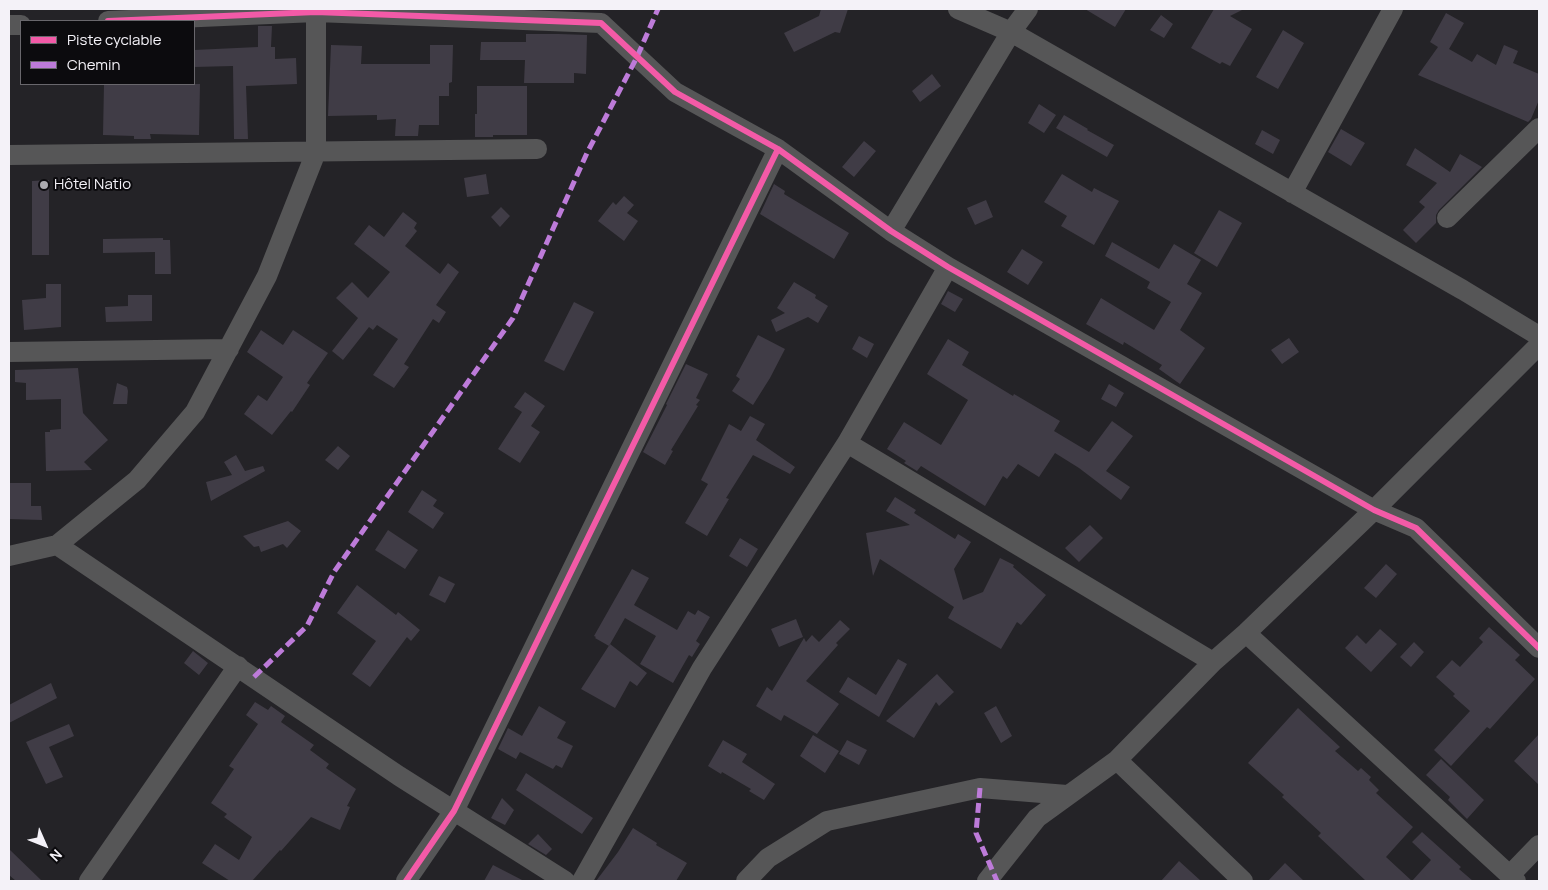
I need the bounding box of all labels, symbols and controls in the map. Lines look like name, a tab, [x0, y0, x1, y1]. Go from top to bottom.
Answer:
legend	[20, 20, 195, 85]
text: Piste cyclable	[67, 29, 162, 50]
text: Chemin	[67, 54, 120, 75]
place label: Hôtel Natio	[54, 176, 131, 194]
marker: Hôtel Natio	[38, 179, 50, 191]
north arrow	[20, 820, 70, 870]
text: N	[46, 846, 66, 866]

